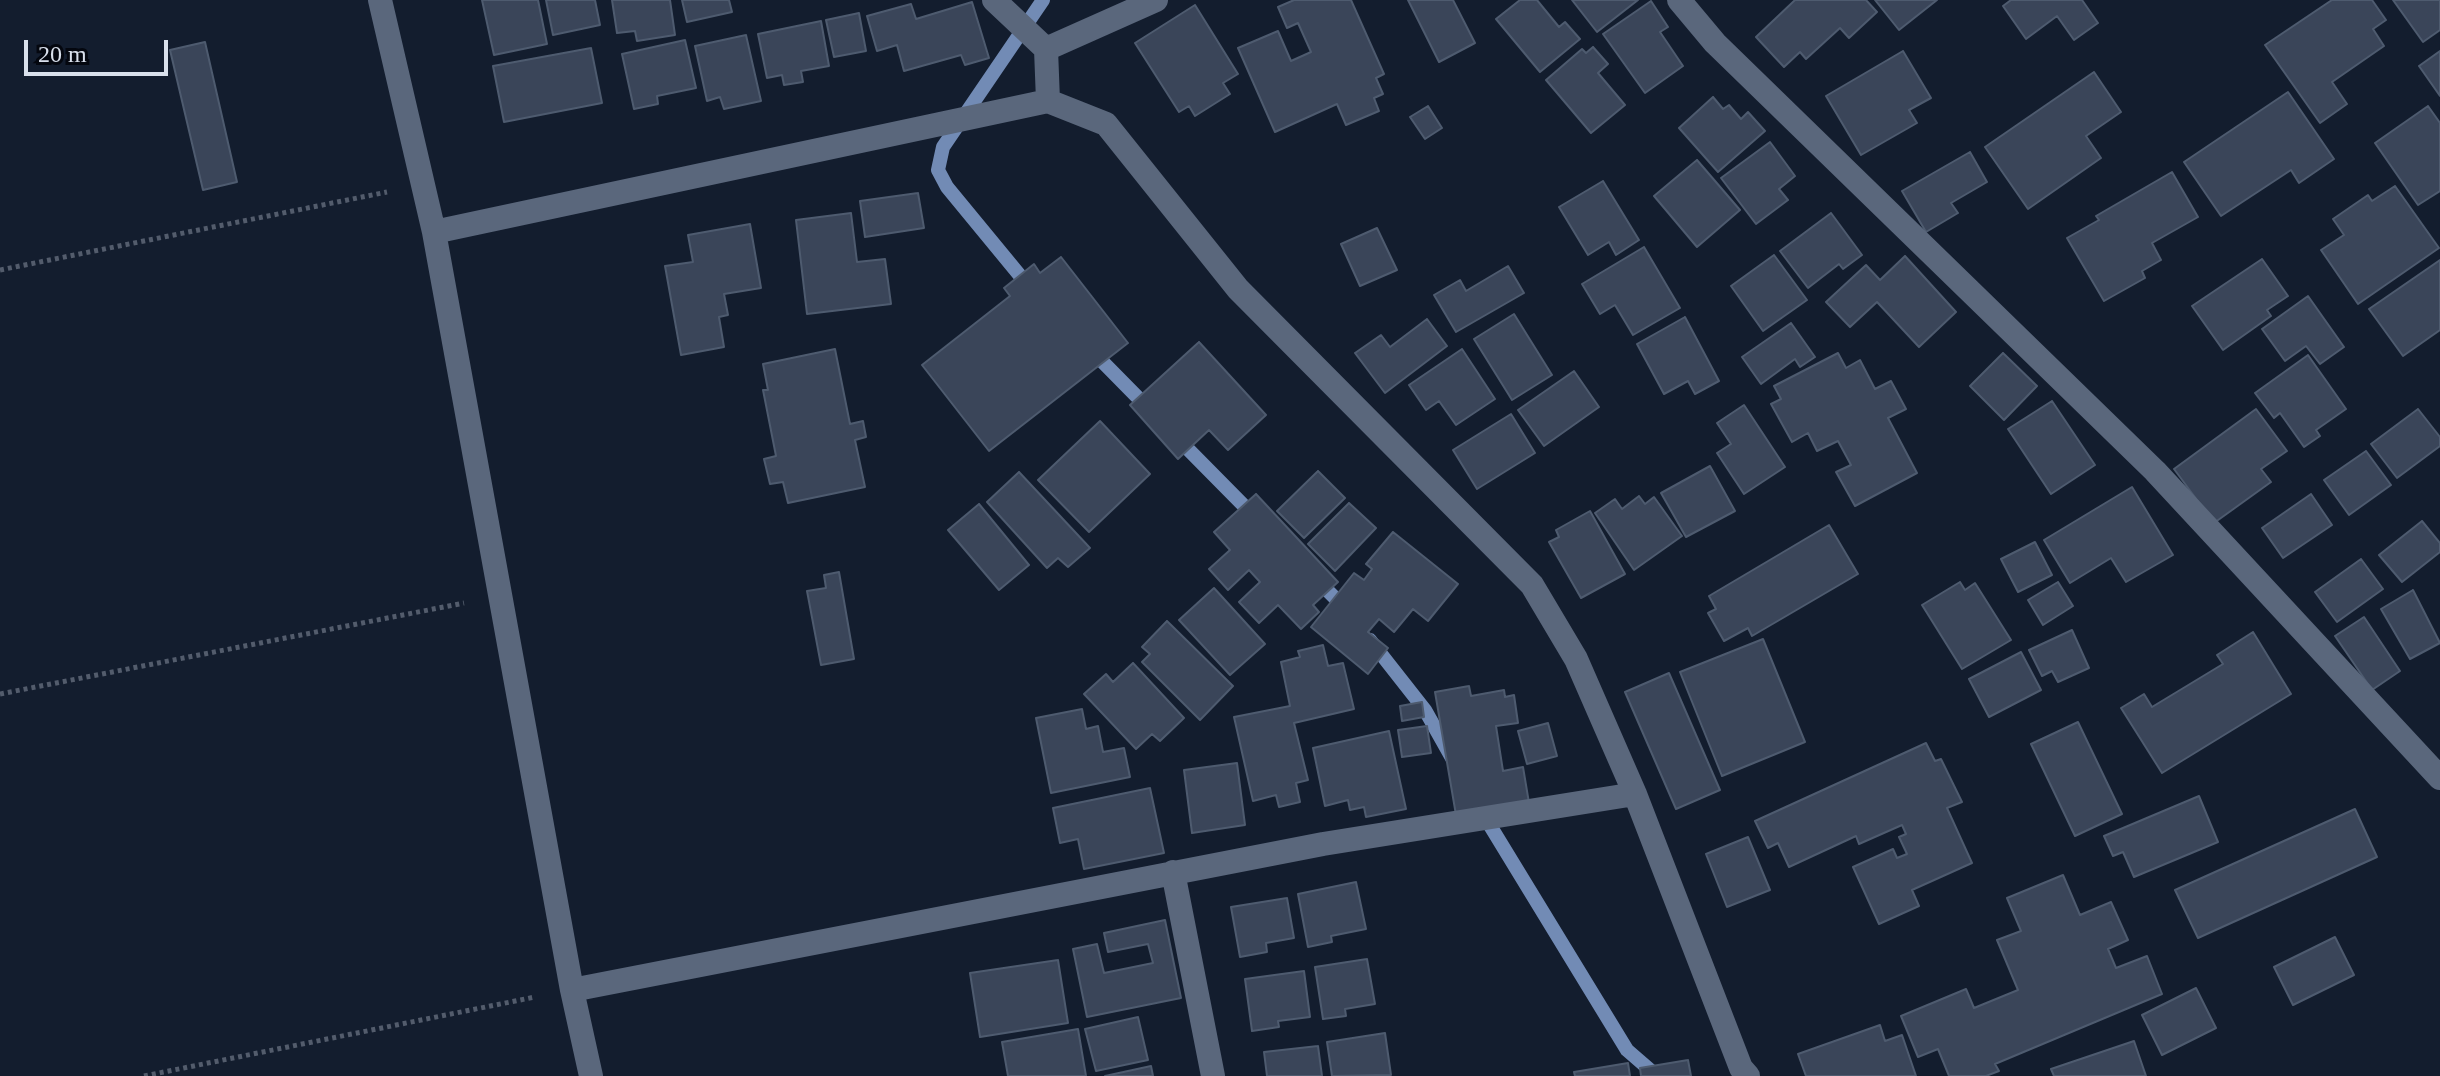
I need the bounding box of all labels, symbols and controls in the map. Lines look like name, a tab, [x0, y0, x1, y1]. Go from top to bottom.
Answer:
scale bar	[28, 24, 172, 74]
text: 20 m	[38, 41, 87, 67]

